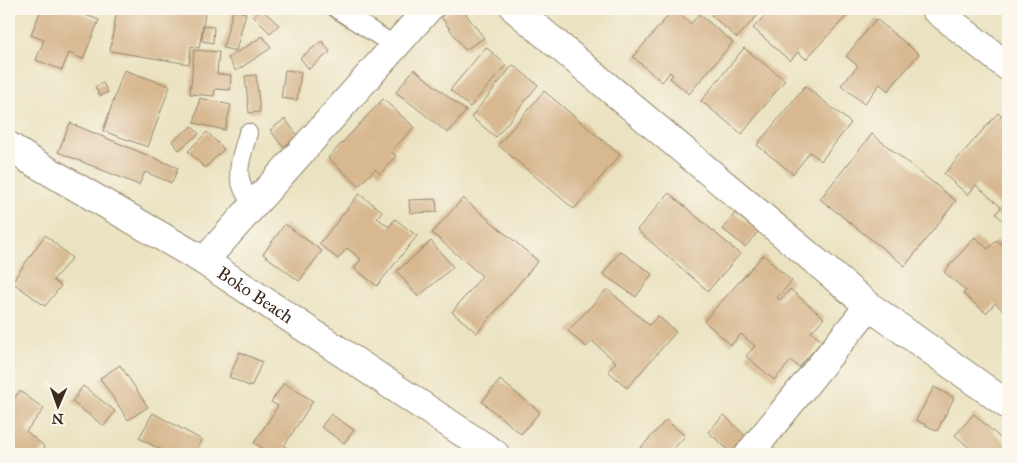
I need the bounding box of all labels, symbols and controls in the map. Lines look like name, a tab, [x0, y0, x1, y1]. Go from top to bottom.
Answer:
street label: Boko Beach	[213, 262, 298, 328]
north arrow	[32, 380, 82, 430]
text: N	[51, 410, 64, 427]

